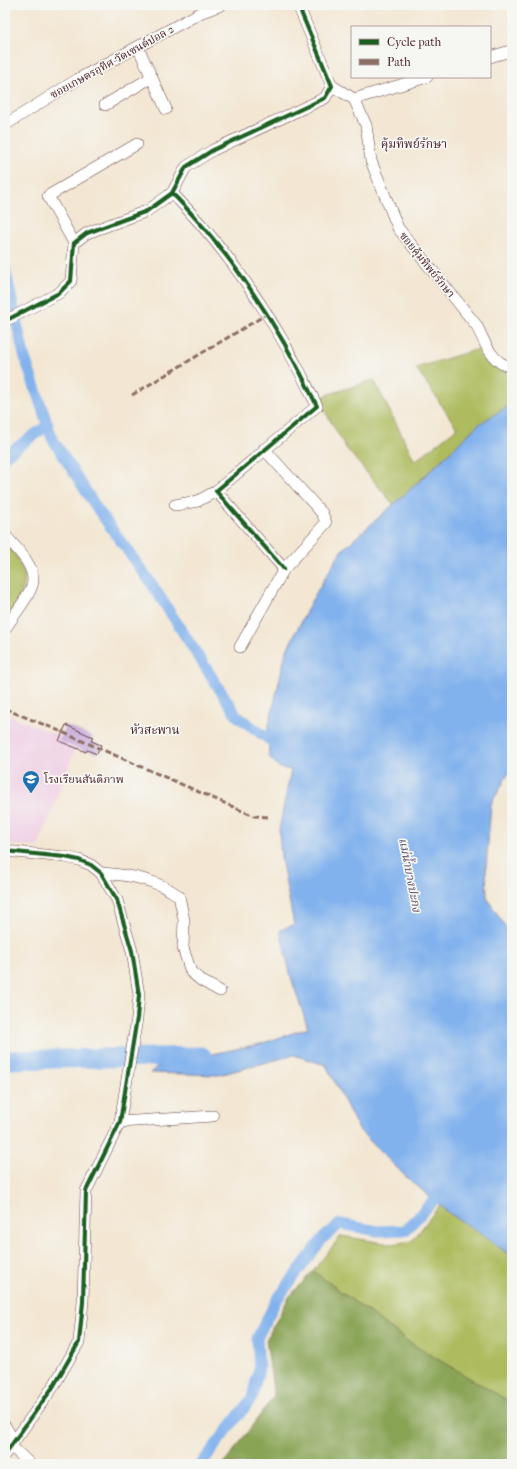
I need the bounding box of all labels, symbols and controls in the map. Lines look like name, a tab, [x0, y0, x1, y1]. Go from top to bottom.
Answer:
street label: ซอยเกษตรอุทิศ-วัดเซนต์ปอล 2	[48, 22, 177, 102]
legend	[351, 26, 491, 78]
text: Cycle path	[387, 35, 442, 49]
text: Path	[387, 55, 411, 69]
district label: คุ้มทิพย์รักษา	[381, 137, 447, 152]
street label: ซอยคุ้มทิพย์รักษา	[396, 230, 457, 301]
district label: หัวสะพาน	[130, 723, 180, 737]
school or university icon: โรงเรียนสันติภาพ	[21, 769, 41, 794]
place label: โรงเรียนสันติภาพ	[43, 772, 124, 786]
water label: แม่น้ำบางปะกง	[396, 836, 426, 914]

